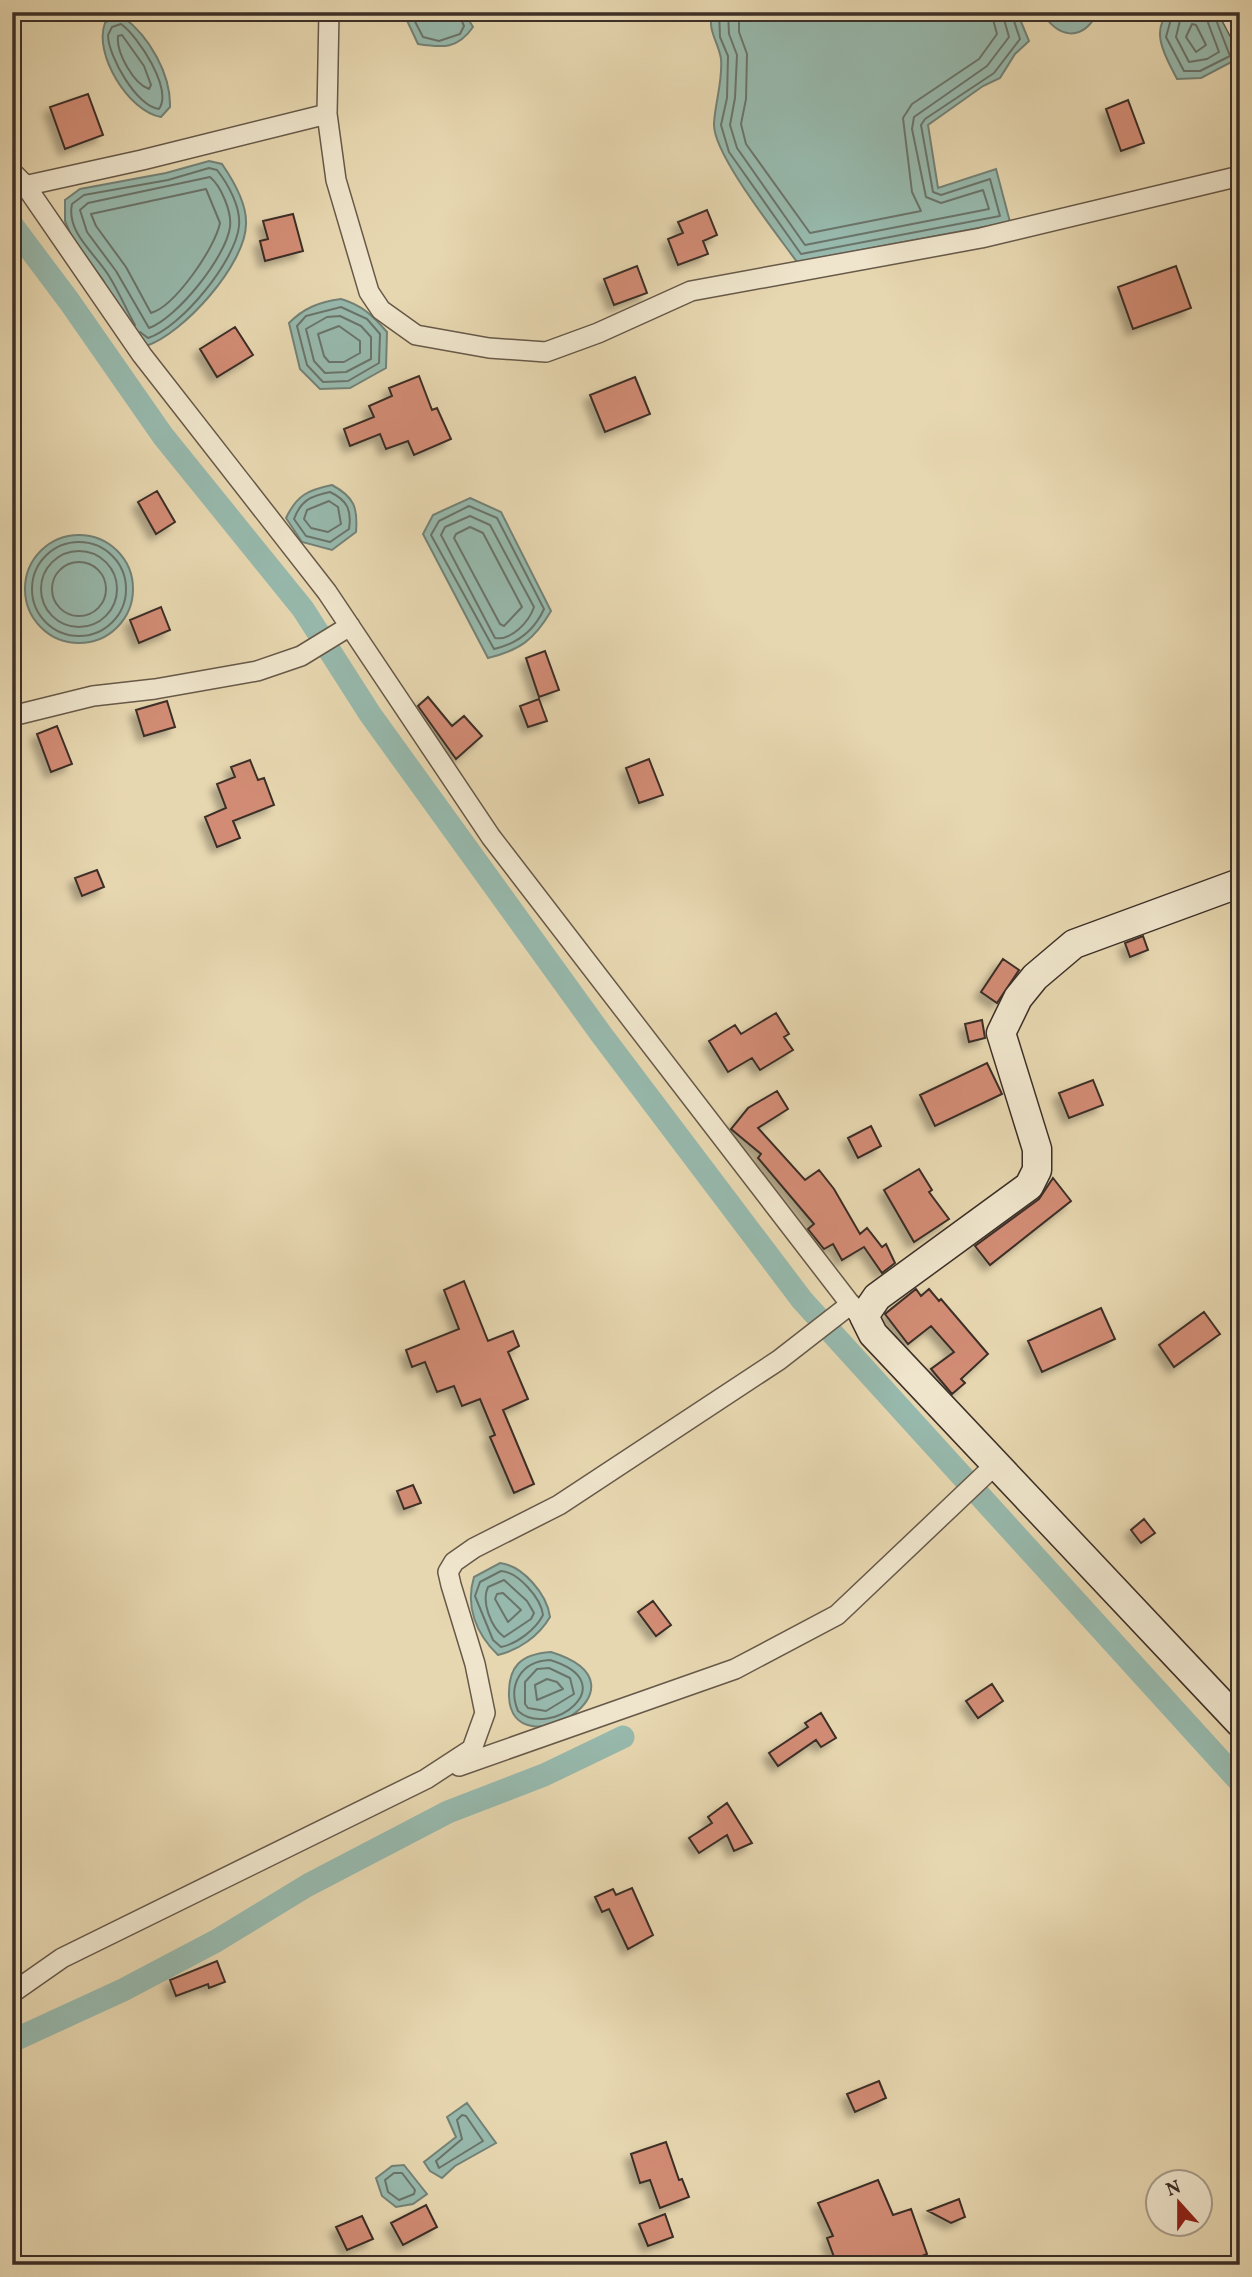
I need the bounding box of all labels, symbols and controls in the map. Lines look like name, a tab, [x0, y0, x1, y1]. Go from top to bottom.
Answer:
north arrow	[1144, 2168, 1214, 2238]
text: N	[1163, 2174, 1185, 2204]

